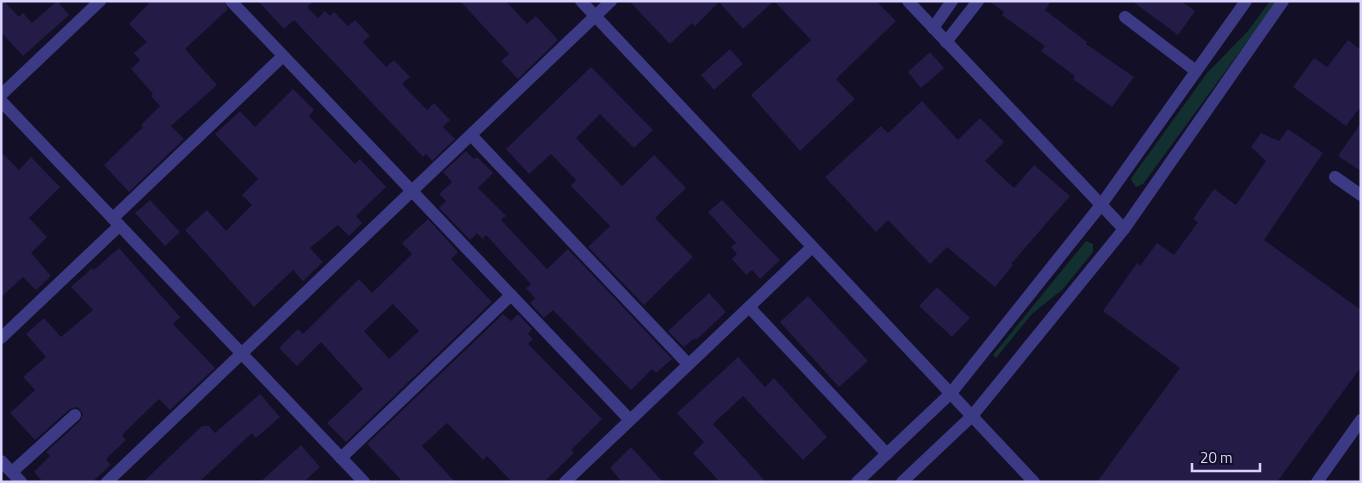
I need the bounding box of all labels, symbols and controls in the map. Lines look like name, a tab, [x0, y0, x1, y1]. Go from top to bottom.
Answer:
scale bar	[1192, 440, 1260, 472]
text: 20 m	[1200, 446, 1233, 469]

